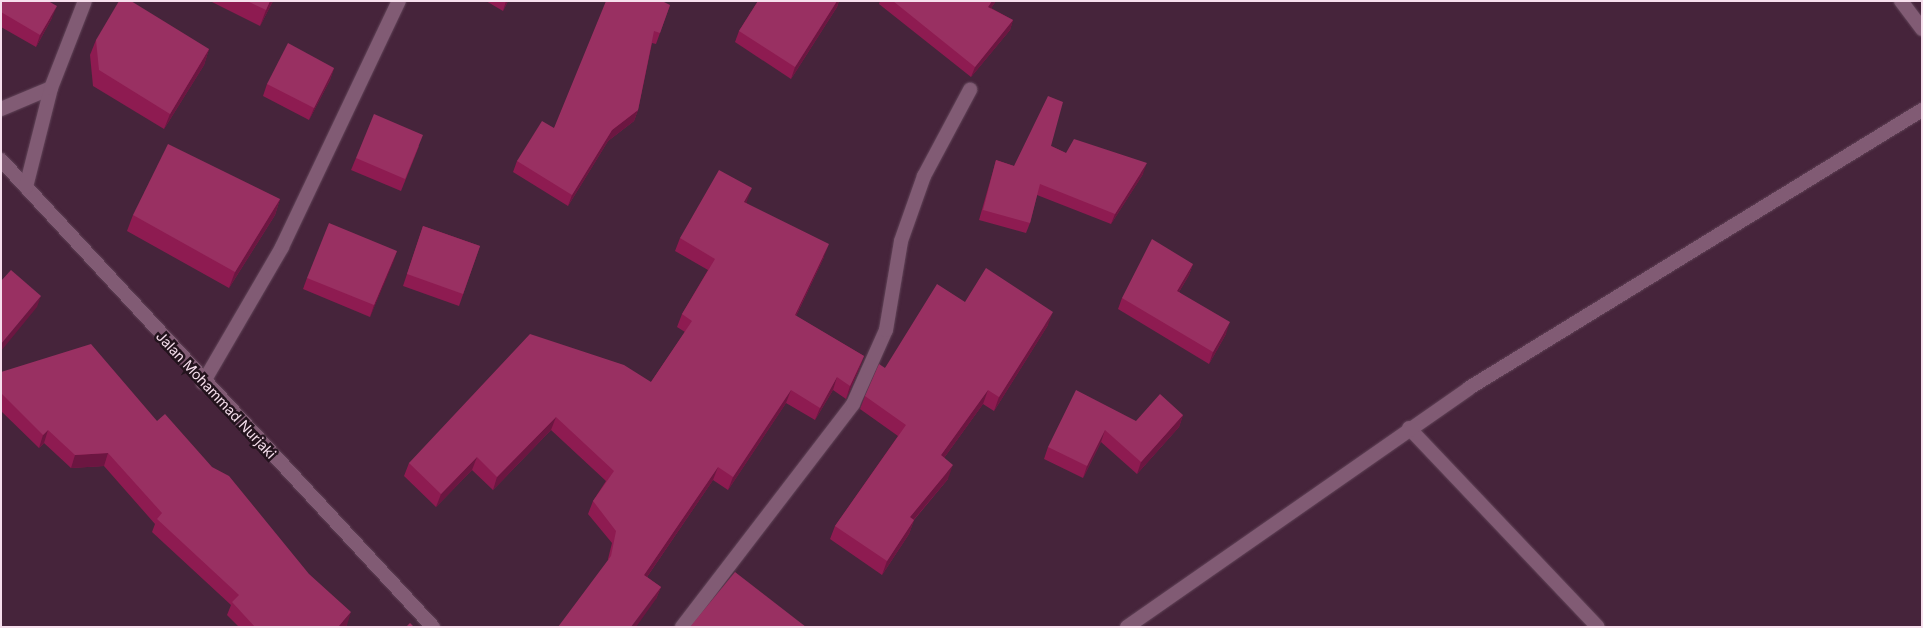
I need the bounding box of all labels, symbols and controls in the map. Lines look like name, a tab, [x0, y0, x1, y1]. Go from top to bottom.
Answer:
street label: Jalan Mohammad Nurjaki	[153, 328, 279, 462]

